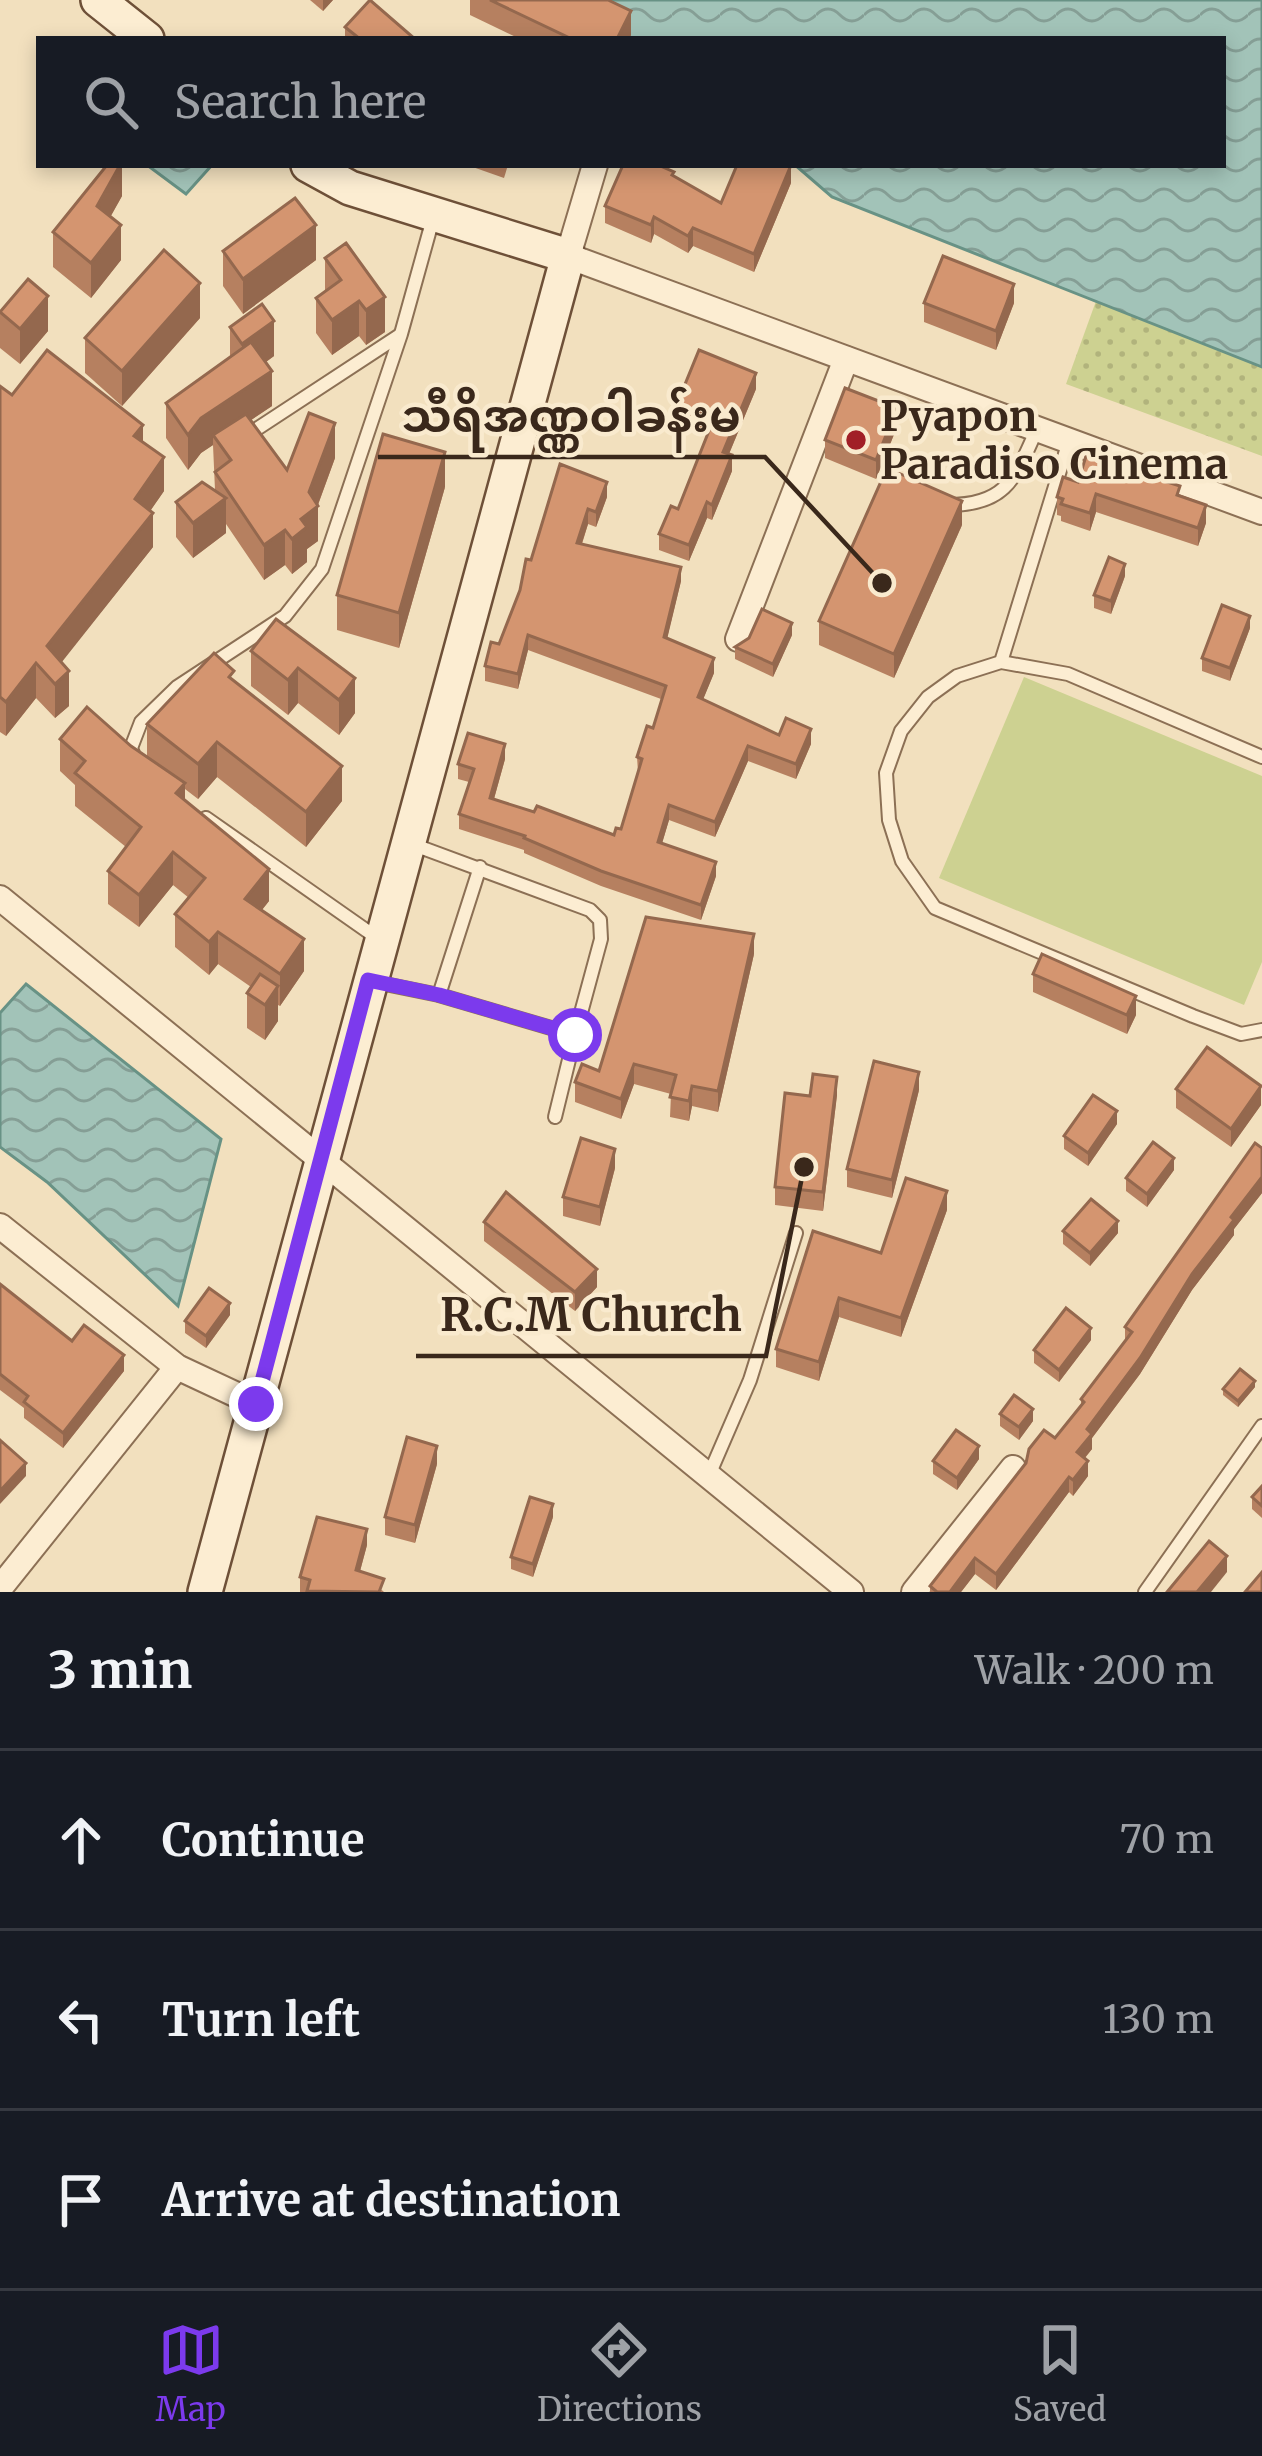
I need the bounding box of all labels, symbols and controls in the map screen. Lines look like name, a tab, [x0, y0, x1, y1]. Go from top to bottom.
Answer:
search box	[36, 36, 1226, 168]
icon: search	[78, 69, 144, 135]
text: Search here	[174, 74, 426, 130]
callout: သီရိအဏ္ဏဝါခန်းမ	[378, 376, 765, 457]
text: သီရိအဏ္ဏဝါခန်းမ	[401, 386, 741, 453]
place label: Pyapon Paradiso Cinema	[880, 390, 1228, 490]
marker: Pyapon Paradiso Cinema	[843, 427, 869, 453]
route start	[548, 1008, 602, 1062]
callout: R.C.M Church	[416, 1275, 766, 1356]
text: R.C.M Church	[440, 1287, 742, 1343]
route end	[229, 1377, 283, 1431]
text: 3 min	[48, 1638, 192, 1702]
text: Walk · 200 m	[975, 1646, 1214, 1695]
icon: ahead	[48, 1807, 114, 1873]
text: Continue	[162, 1812, 364, 1868]
text: 70 m	[1120, 1815, 1214, 1864]
icon: left	[48, 1987, 114, 2053]
text: Turn left	[162, 1992, 360, 2048]
text: 130 m	[1102, 1995, 1214, 2044]
icon: arrive	[48, 2167, 114, 2233]
text: Arrive at destination	[162, 2172, 620, 2228]
tab: Map	[156, 2317, 226, 2430]
tab: Directions	[537, 2317, 702, 2430]
tab: Saved	[1013, 2317, 1106, 2430]

